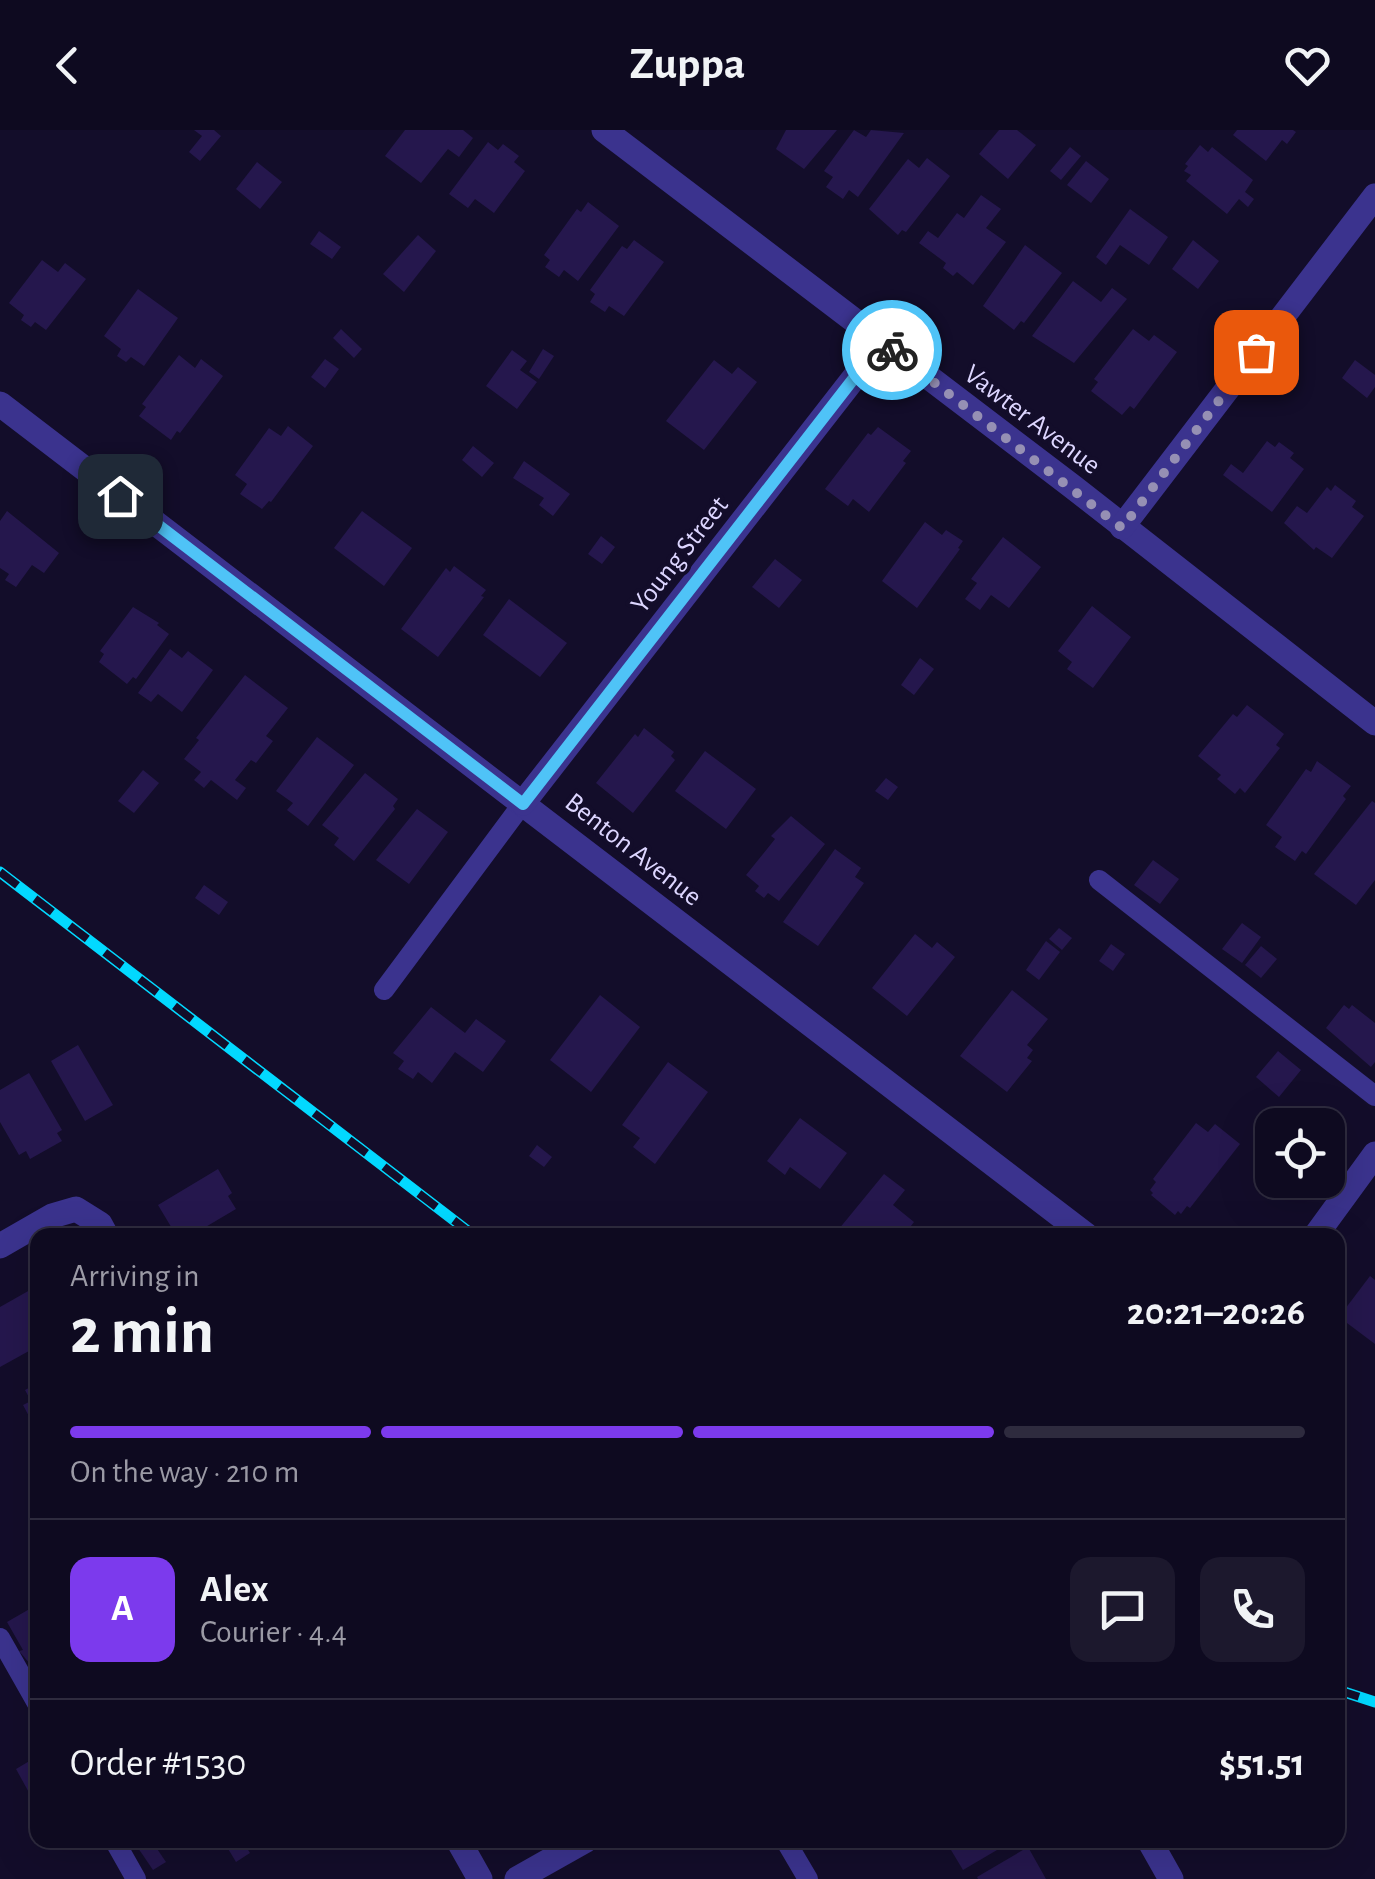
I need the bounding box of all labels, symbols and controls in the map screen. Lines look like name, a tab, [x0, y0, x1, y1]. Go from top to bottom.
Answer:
icon: back	[40, 38, 95, 93]
icon: heart	[1280, 38, 1335, 93]
text: Zuppa	[630, 42, 745, 87]
courier	[842, 300, 942, 400]
pin	[1214, 310, 1299, 395]
icon: bike	[865, 323, 920, 378]
icon: bag	[1229, 325, 1284, 380]
street label: Vawter Avenue	[959, 360, 1105, 480]
pin	[78, 454, 163, 539]
icon: home	[93, 469, 148, 524]
street label: Young Street	[626, 491, 734, 619]
street label: Benton Avenue	[559, 788, 707, 912]
map controls	[1255, 1108, 1345, 1198]
button: locate	[1255, 1108, 1345, 1198]
text: Arriving in	[70, 1260, 199, 1292]
text: 20:21–20:26	[1127, 1294, 1305, 1332]
text: 2 min	[70, 1300, 214, 1365]
text: On the way · 210 m	[70, 1456, 299, 1488]
button: chat	[1070, 1557, 1175, 1662]
button: phone	[1200, 1557, 1305, 1662]
text: Alex	[200, 1571, 269, 1609]
text: A	[111, 1590, 134, 1628]
text: Courier · 4.4	[200, 1616, 347, 1648]
text: Order #1530	[70, 1745, 246, 1783]
text: $51.51	[1219, 1745, 1305, 1783]

